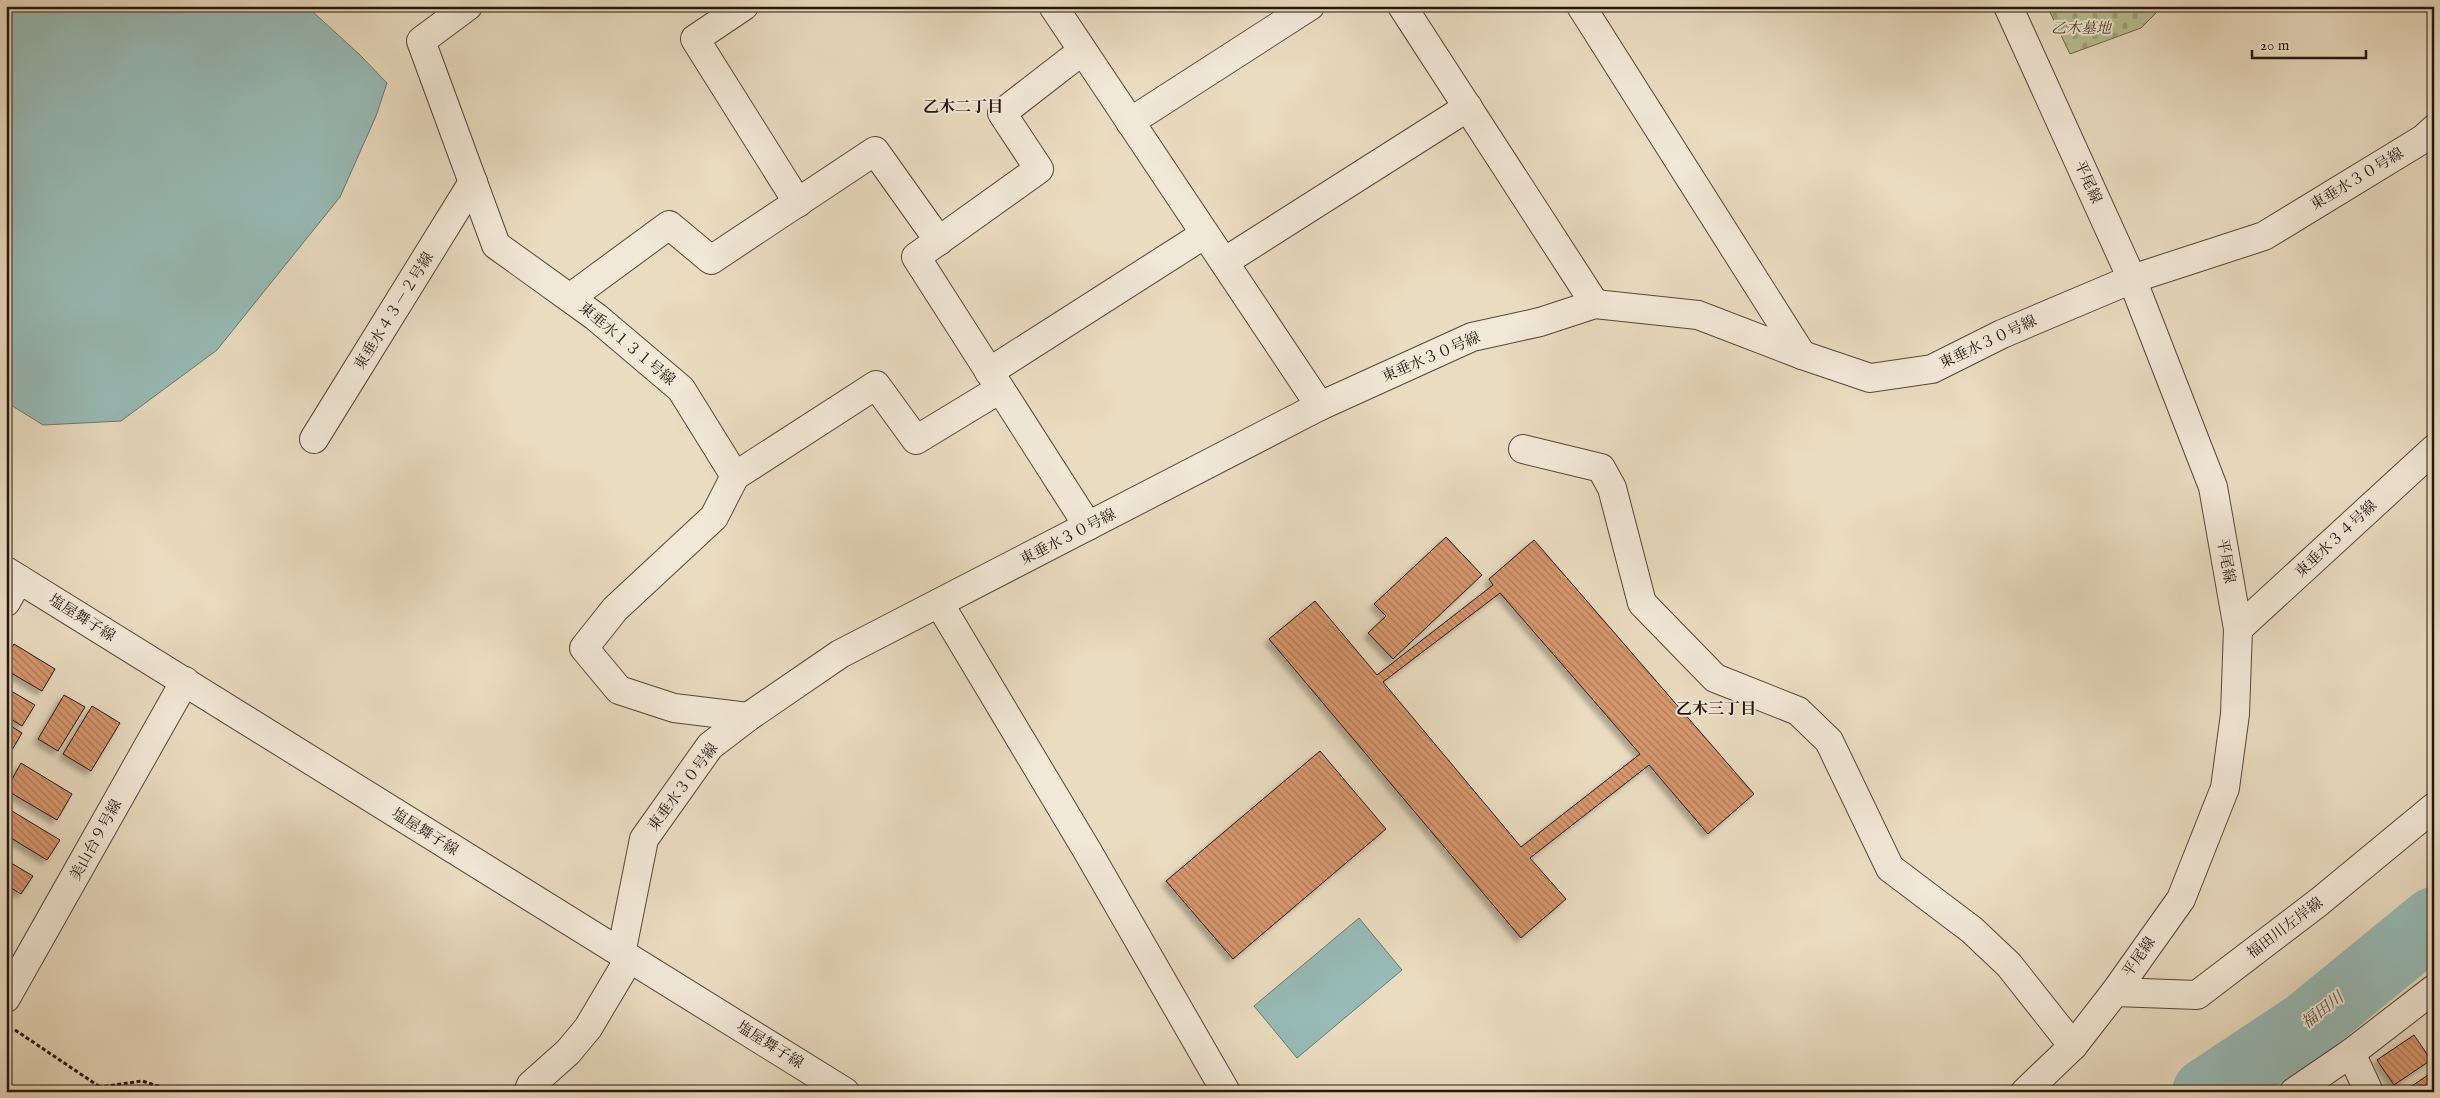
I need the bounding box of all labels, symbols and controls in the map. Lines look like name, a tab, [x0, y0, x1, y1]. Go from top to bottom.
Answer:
park label: 乙木墓地	[2051, 19, 2113, 38]
scale bar	[2252, 28, 2366, 60]
text: 20 m	[2260, 36, 2290, 55]
district label: 乙木二丁目	[923, 98, 1003, 118]
street label: 東垂水３０号線	[2307, 144, 2407, 214]
street label: 平尾線	[2070, 158, 2106, 206]
street label: 東垂水４３－２号線	[350, 249, 438, 373]
street label: 東垂水１３１号線	[575, 298, 679, 390]
street label: 東垂水３０号線	[1936, 311, 2040, 373]
street label: 東垂水３０号線	[1379, 328, 1483, 386]
street label: 東垂水３４号線	[2291, 496, 2381, 582]
street label: 東垂水３０号線	[1017, 505, 1119, 569]
street label: 平尾線	[2213, 537, 2239, 585]
street label: 塩屋舞子線	[45, 590, 119, 646]
district label: 乙木三丁目	[1676, 700, 1756, 720]
street label: 東垂水３０号線	[644, 739, 722, 835]
street label: 美山台９号線	[66, 796, 126, 884]
street label: 塩屋舞子線	[388, 804, 462, 860]
street label: 福田川左岸線	[2243, 893, 2327, 963]
street label: 平尾線	[2118, 933, 2160, 981]
water label: 福田川	[2298, 987, 2350, 1034]
street label: 塩屋舞子線	[733, 1017, 807, 1073]

